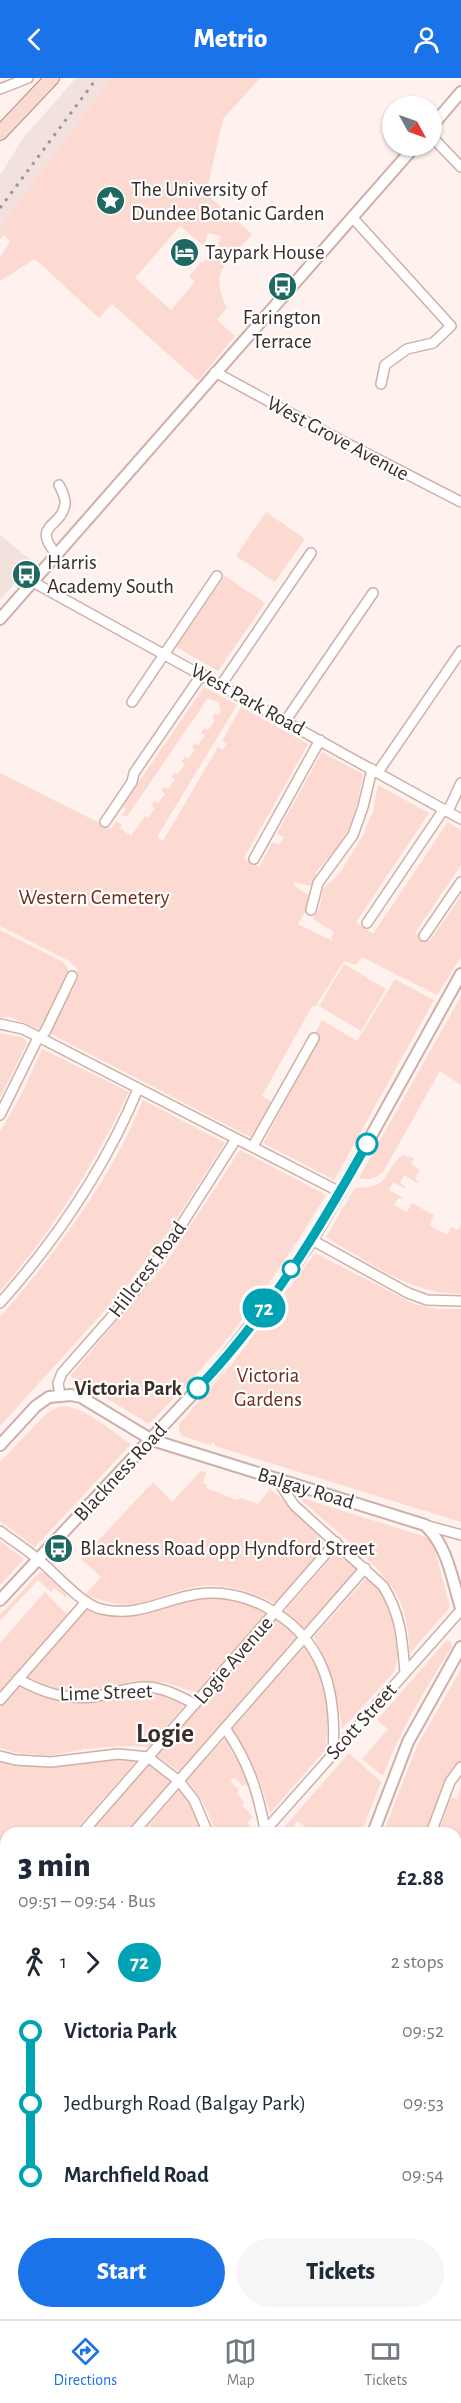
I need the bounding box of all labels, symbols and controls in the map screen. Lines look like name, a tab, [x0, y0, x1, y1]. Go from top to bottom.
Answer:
icon: back	[18, 23, 51, 56]
icon: person	[410, 23, 443, 56]
text: Metrio	[194, 25, 267, 52]
north arrow	[382, 96, 442, 156]
map controls	[382, 96, 442, 156]
place label: The University of Dundee Botanic Garden	[131, 179, 325, 224]
place icon: The University of Dundee Botanic Garden	[94, 185, 126, 217]
hotel icon: Taypark House	[168, 236, 200, 268]
place label: Taypark House	[205, 242, 325, 263]
bus stop icon: Farington Terrace	[266, 270, 298, 302]
place label: Farington Terrace	[243, 307, 321, 352]
street label: West Grove Avenue	[263, 392, 412, 485]
place label: Harris Academy South	[47, 552, 174, 597]
bus stop icon: Harris Academy South	[10, 558, 42, 590]
street label: West Park Road	[187, 659, 308, 739]
park label: Western Cemetery	[18, 887, 170, 908]
unlabelled marker	[356, 1133, 378, 1155]
street label: Hillcrest Road	[105, 1217, 190, 1321]
unlabelled marker	[282, 1260, 300, 1278]
line badge: 72	[237, 1288, 291, 1328]
text: 72	[255, 1298, 273, 1319]
park label: Victoria Gardens	[234, 1365, 302, 1410]
marker: Victoria Park	[187, 1377, 209, 1399]
place label: Victoria Park	[74, 1378, 183, 1399]
street label: Blackness Road	[70, 1419, 171, 1525]
street label: Balgay Road	[255, 1464, 357, 1513]
bus stop icon: Blackness Road opp Hyndford Street	[43, 1532, 75, 1564]
place label: Blackness Road opp Hyndford Street	[80, 1538, 375, 1559]
street label: Logie Avenue	[190, 1613, 277, 1708]
street label: Scott Street	[322, 1679, 401, 1763]
street label: Lime Street	[59, 1680, 153, 1705]
district label: Logie	[136, 1720, 194, 1747]
text: 3 min	[18, 1850, 91, 1883]
text: £2.88	[397, 1867, 444, 1889]
text: 09:51 – 09:54 · Bus	[18, 1891, 156, 1911]
icon: walk	[18, 1946, 51, 1979]
icon: forward	[76, 1946, 109, 1979]
text: 1	[60, 1952, 67, 1972]
text: 72	[130, 1952, 149, 1973]
text: 2 stops	[391, 1952, 444, 1972]
text: Victoria Park	[64, 2020, 177, 2042]
text: 09:52	[402, 2021, 444, 2041]
text: Jedburgh Road (Balgay Park)	[64, 2092, 306, 2114]
text: 09:53	[403, 2093, 444, 2113]
text: Marchfield Road	[64, 2164, 209, 2186]
text: 09:54	[401, 2165, 444, 2185]
button: Start	[18, 2238, 225, 2307]
button: Tickets	[237, 2238, 444, 2307]
tab: Directions	[53, 2335, 117, 2390]
tab: Map	[224, 2335, 257, 2390]
tab: Tickets	[364, 2335, 407, 2390]

